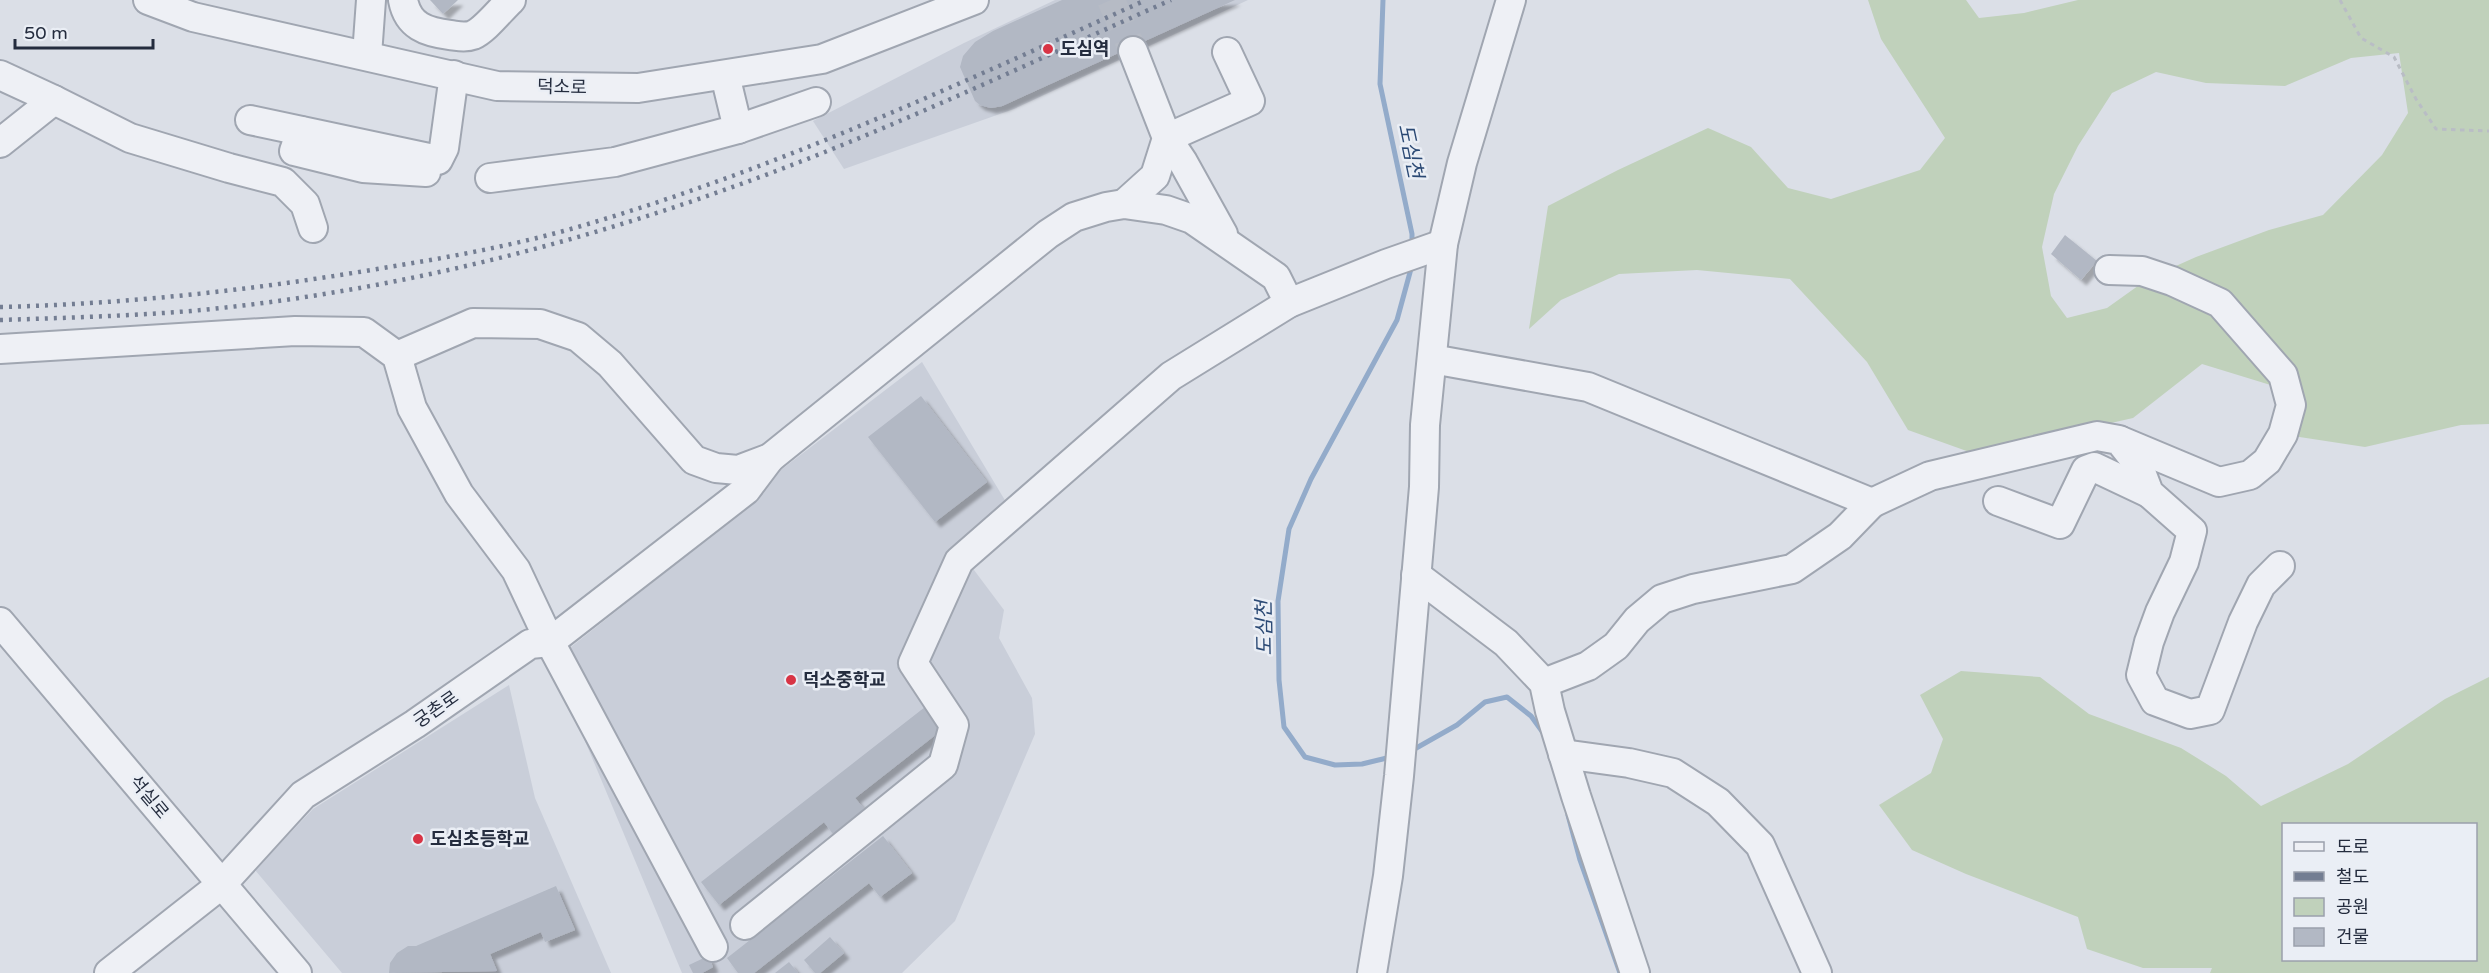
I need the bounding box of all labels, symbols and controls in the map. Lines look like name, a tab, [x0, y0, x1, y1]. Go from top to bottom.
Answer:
scale bar	[15, 12, 153, 50]
text: 50 m	[24, 22, 68, 44]
place label: 도심역	[1060, 38, 1110, 60]
marker: 도심역	[1041, 42, 1055, 56]
street label: 덕소로	[537, 76, 587, 98]
water label: 도심천	[1393, 122, 1428, 183]
water label: 도심천	[1252, 598, 1277, 656]
place label: 덕소중학교	[803, 669, 886, 691]
marker: 덕소중학교	[784, 673, 798, 687]
street label: 궁촌로	[409, 686, 463, 732]
street label: 석실로	[125, 771, 173, 823]
legend	[2282, 823, 2477, 961]
place label: 도심초등학교	[430, 828, 529, 850]
marker: 도심초등학교	[411, 832, 425, 846]
text: 도로	[2336, 836, 2369, 858]
text: 철도	[2336, 866, 2369, 888]
text: 공원	[2336, 896, 2369, 918]
text: 건물	[2336, 926, 2369, 948]

